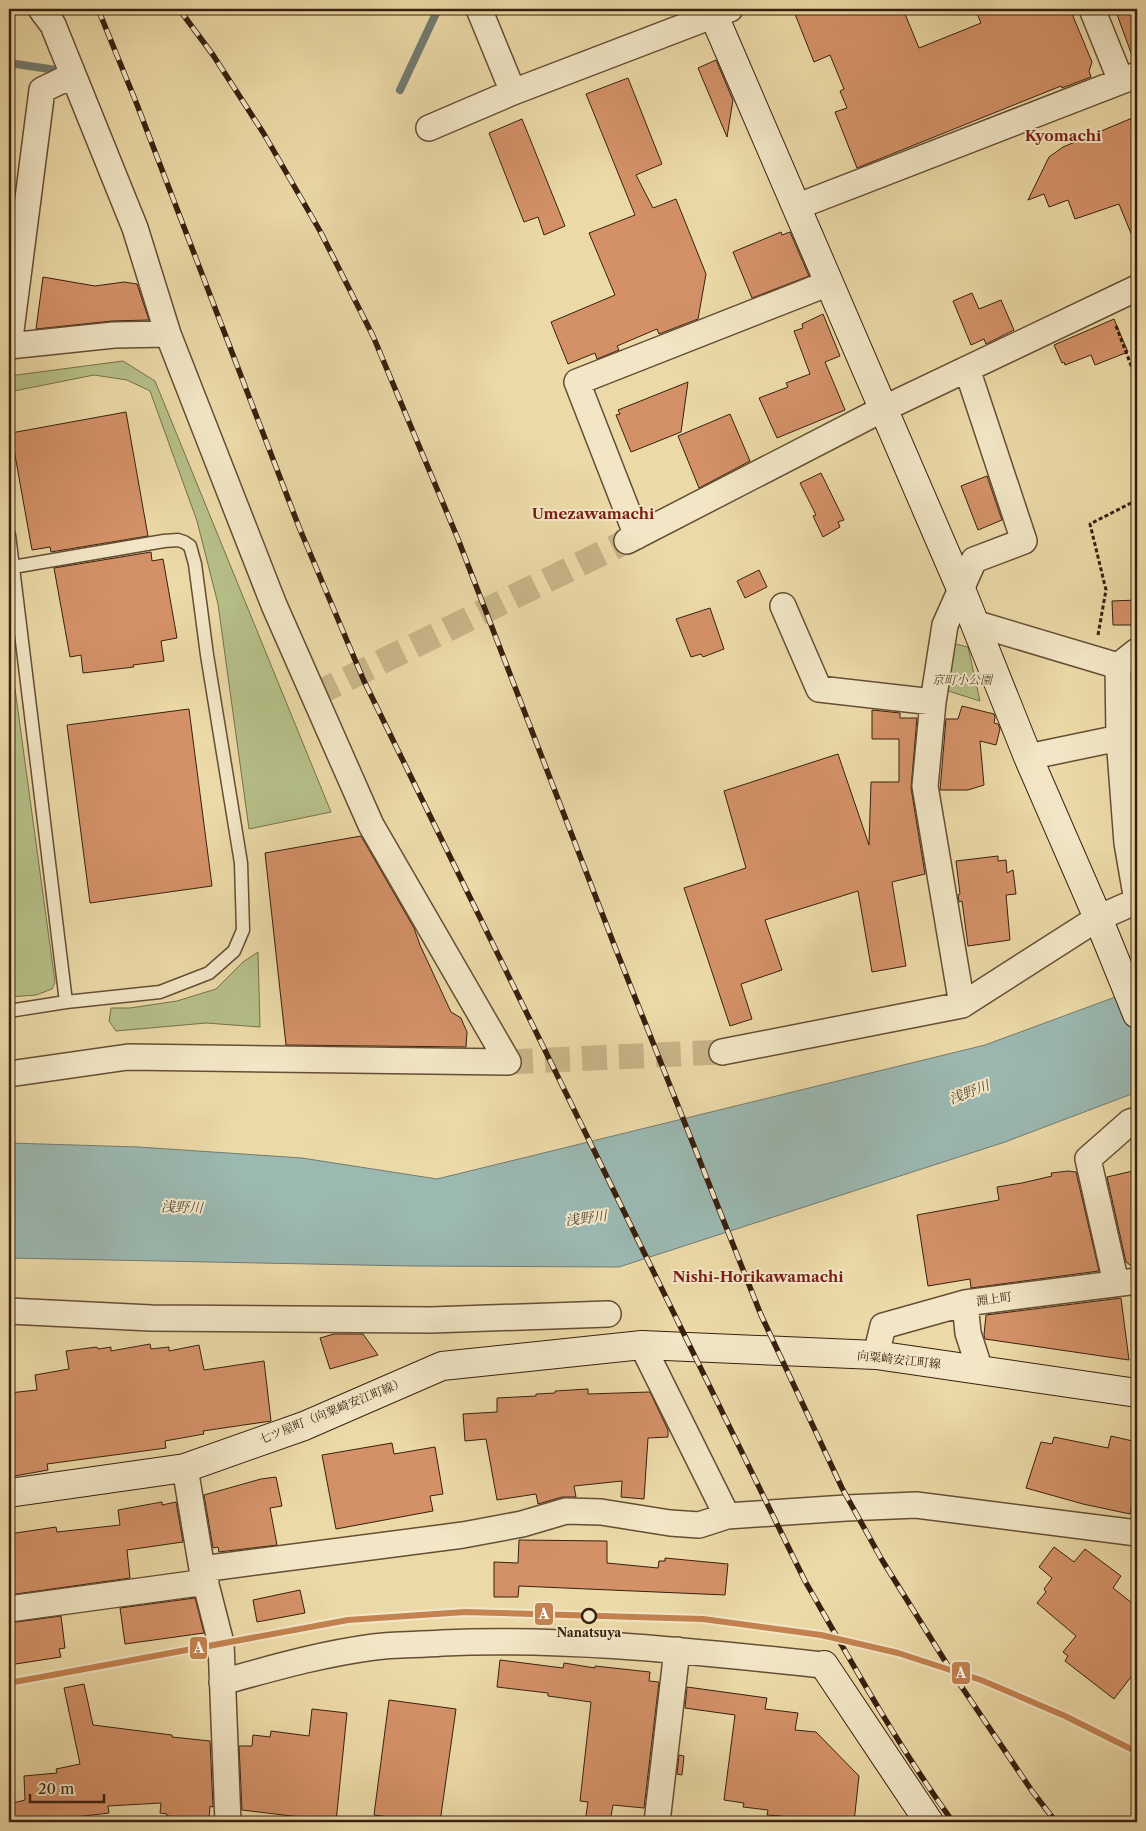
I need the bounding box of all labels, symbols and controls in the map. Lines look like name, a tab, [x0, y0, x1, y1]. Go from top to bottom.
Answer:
district label: Kyomachi	[1025, 126, 1102, 145]
district label: Umezawamachi	[532, 504, 655, 523]
park label: 京町小公園	[932, 672, 994, 687]
water label: 浅野川	[946, 1075, 994, 1108]
water label: 浅野川	[161, 1197, 205, 1217]
water label: 浅野川	[564, 1206, 610, 1229]
district label: Nishi-Horikawamachi	[672, 1267, 844, 1286]
street label: 淵上町	[975, 1289, 1013, 1308]
street label: 向粟崎安江町線	[856, 1348, 942, 1371]
street label: 七ツ屋町（向粟崎安江町線）	[257, 1374, 407, 1447]
line badge: A	[534, 1602, 554, 1626]
text: A	[538, 1605, 551, 1623]
marker: Nanatsuya	[581, 1608, 597, 1624]
place label: Nanatsuya	[557, 1625, 622, 1640]
line badge: A	[189, 1636, 208, 1660]
text: A	[193, 1639, 206, 1657]
line badge: A	[951, 1661, 971, 1685]
text: A	[955, 1664, 968, 1682]
scale bar	[30, 1771, 104, 1803]
text: 20 m	[38, 1779, 74, 1798]

